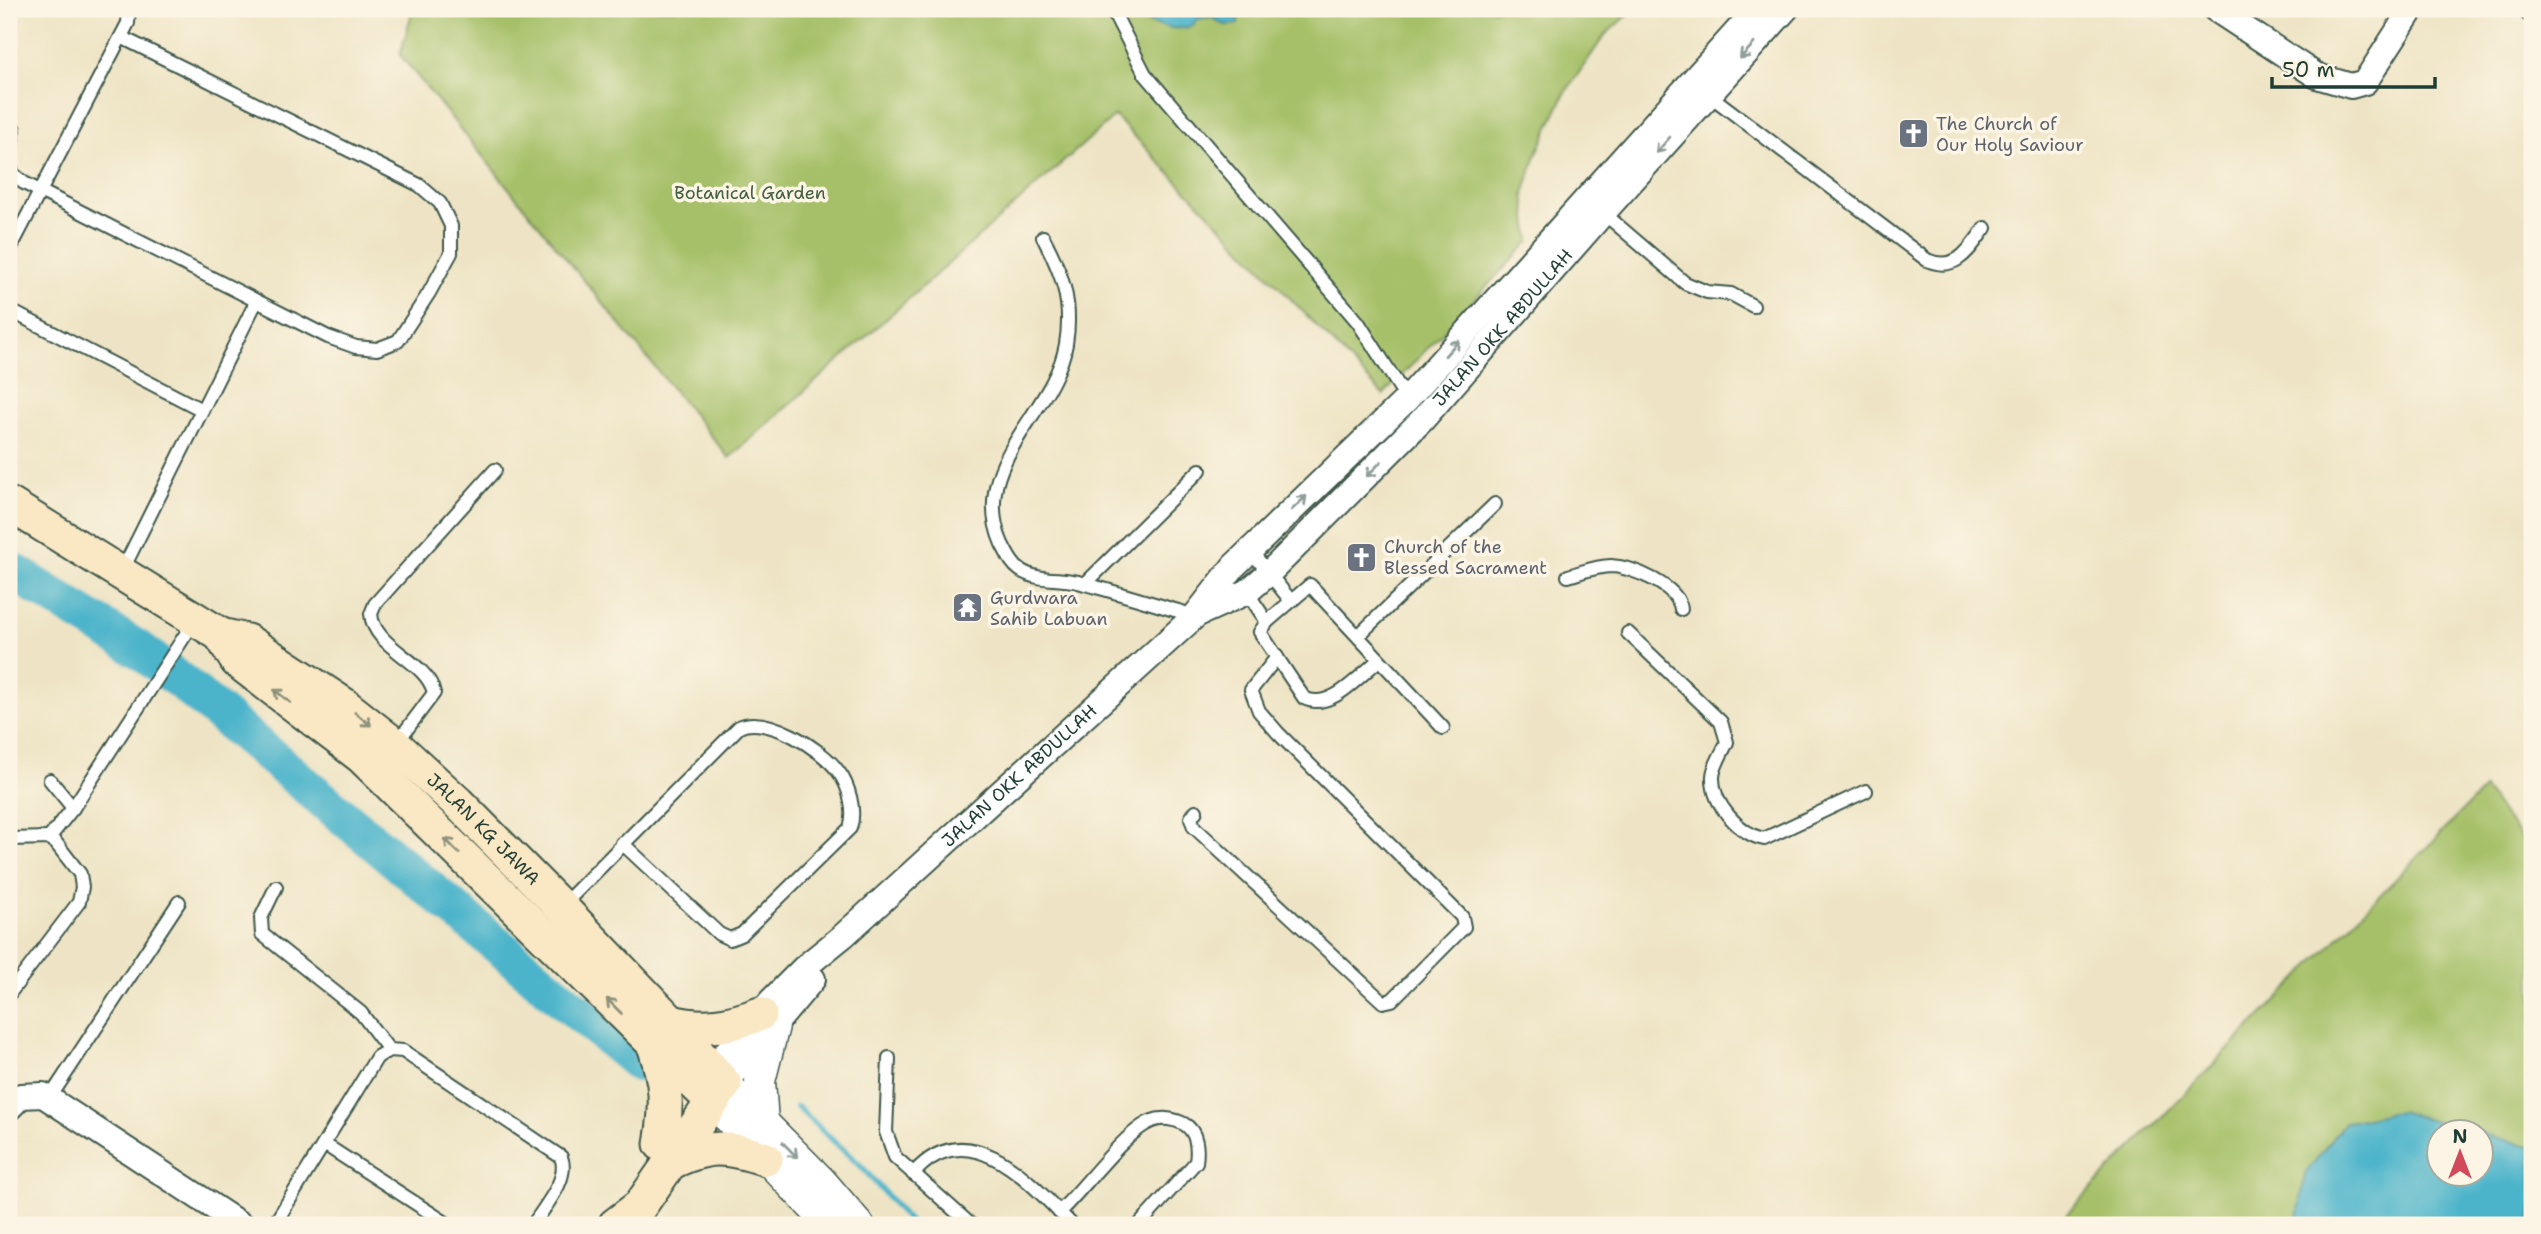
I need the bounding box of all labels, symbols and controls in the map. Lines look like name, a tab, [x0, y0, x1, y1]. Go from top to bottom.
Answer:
one-way arrow	[1739, 42, 1755, 60]
scale bar	[2272, 46, 2434, 90]
text: 50 m	[2282, 56, 2335, 84]
place label: The Church of Our Holy Saviour	[1936, 112, 2084, 157]
church icon: The Church of Our Holy Saviour	[1896, 117, 1930, 151]
one-way arrow	[1655, 136, 1671, 154]
park label: Botanical Garden	[674, 181, 826, 205]
street label: JALAN OKK ABDULLAH	[1427, 244, 1578, 411]
one-way arrow	[1444, 339, 1460, 357]
one-way arrow	[1366, 460, 1383, 477]
one-way arrow	[1291, 495, 1308, 512]
place label: Church of the Blessed Sacrament	[1384, 535, 1547, 580]
church icon: Church of the Blessed Sacrament	[1344, 540, 1378, 574]
place label: Gurdwara Sahib Labuan	[990, 586, 1108, 631]
temple icon: Gurdwara Sahib Labuan	[950, 591, 984, 625]
one-way arrow	[274, 688, 292, 703]
street label: JALAN OKK ABDULLAH	[937, 699, 1102, 852]
one-way arrow	[353, 711, 371, 727]
street label: JALAN KG JAWA	[421, 768, 545, 891]
one-way arrow	[444, 838, 461, 855]
one-way arrow	[606, 998, 623, 1015]
north arrow	[2426, 1118, 2496, 1188]
text: N	[2452, 1124, 2468, 1149]
one-way arrow	[782, 1141, 799, 1158]

